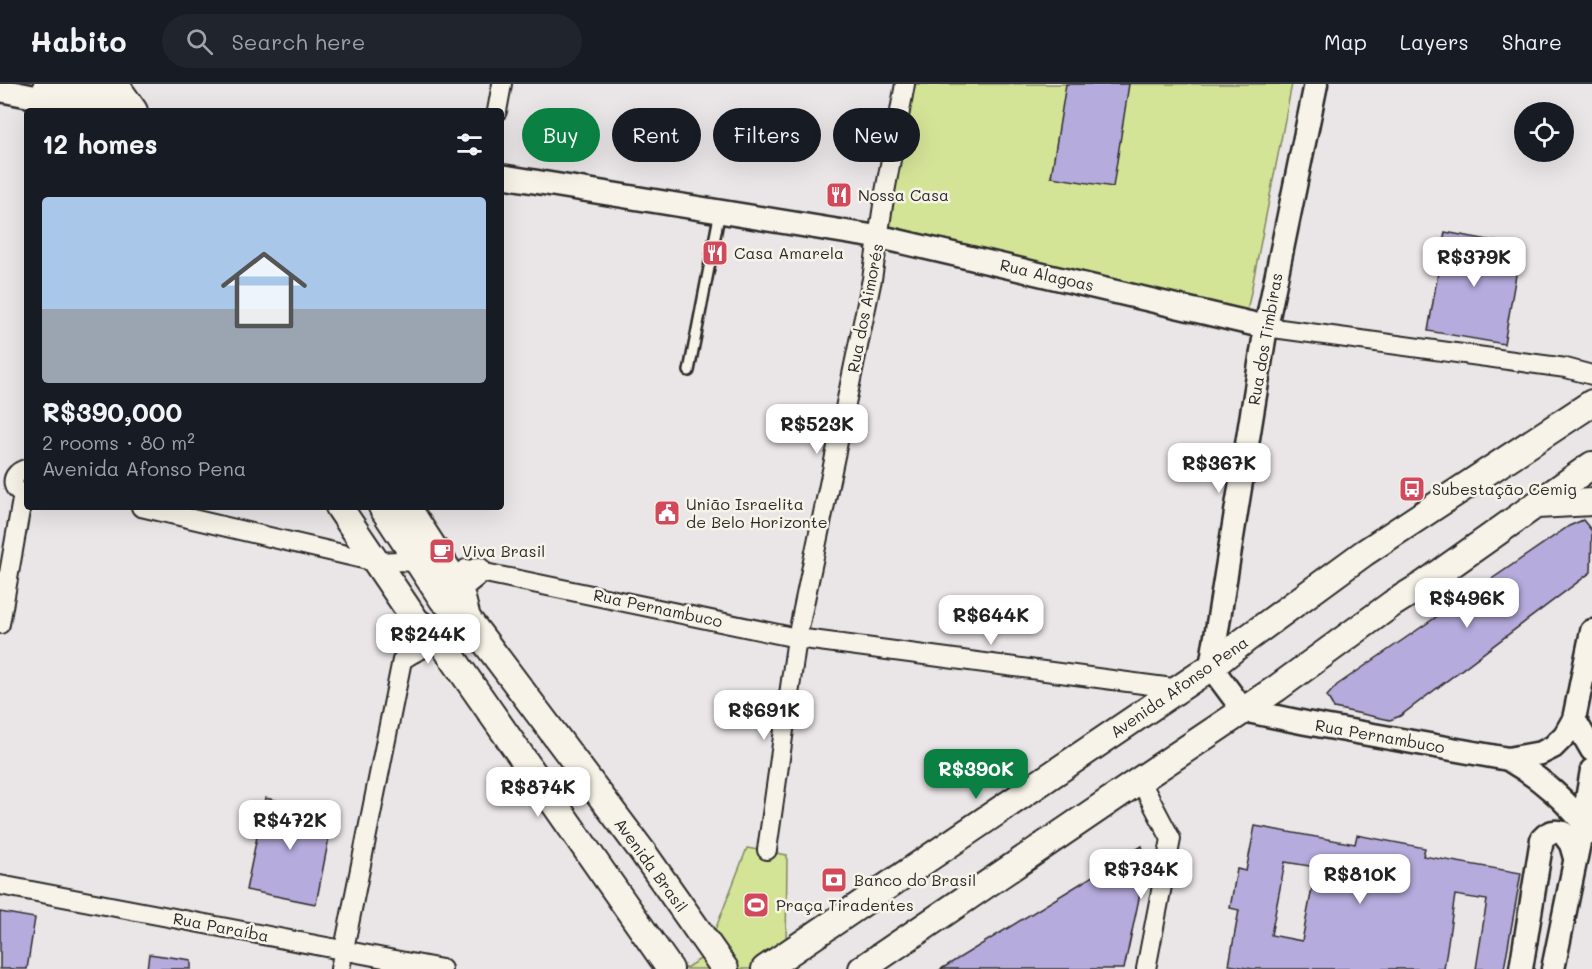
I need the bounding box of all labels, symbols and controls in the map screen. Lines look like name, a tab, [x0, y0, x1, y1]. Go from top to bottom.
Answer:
search box	[162, 14, 582, 68]
text: Habito	[30, 23, 126, 59]
icon: search	[183, 25, 216, 58]
text: Search here	[231, 27, 365, 56]
text: Map	[1324, 28, 1367, 55]
text: Layers	[1400, 28, 1469, 55]
text: Share	[1502, 28, 1562, 55]
map controls	[1514, 102, 1574, 162]
button: locate	[1514, 102, 1574, 162]
chip: Buy	[522, 108, 600, 162]
chip: Rent	[612, 108, 701, 162]
chip: Filters	[713, 108, 821, 162]
chip: New	[833, 108, 920, 162]
text: 12 homes	[42, 127, 158, 161]
icon: filters	[453, 128, 486, 161]
restaurant icon: Nossa Casa	[824, 180, 854, 210]
place label: Nossa Casa	[858, 184, 949, 205]
icon: home	[210, 236, 318, 344]
pin: R$379K	[1425, 237, 1523, 288]
restaurant icon: Casa Amarela	[700, 238, 730, 268]
place label: Casa Amarela	[734, 242, 844, 263]
street label: Rua dos Aimorés	[842, 242, 887, 374]
text: R$379K	[1437, 243, 1511, 269]
street label: Rua Alagoas	[998, 254, 1096, 296]
street label: Rua dos Timbiras	[1243, 271, 1286, 407]
text: R$390,000	[42, 395, 182, 429]
pin: R$523K	[768, 404, 866, 455]
text: R$523K	[780, 410, 854, 436]
text: 2 rooms · 80 m²	[42, 429, 195, 455]
pin: R$367K	[1170, 443, 1268, 494]
text: R$367K	[1182, 449, 1256, 475]
text: Avenida Afonso Pena	[42, 455, 246, 481]
bus stop icon: Subestação Cemig	[1397, 474, 1427, 504]
place label: Subestação Cemig	[1432, 478, 1577, 499]
place label: União Israelita de Belo Horizonte	[686, 493, 828, 532]
public building icon: União Israelita de Belo Horizonte	[652, 498, 682, 528]
cafe icon: Viva Brasil	[427, 536, 457, 566]
place label: Viva Brasil	[462, 540, 545, 561]
pin: R$496K	[1418, 578, 1516, 629]
street label: Rua Pernambuco	[592, 584, 724, 631]
text: R$496K	[1429, 584, 1505, 610]
pin: R$644K	[942, 595, 1040, 646]
text: R$644K	[953, 601, 1029, 627]
pin: R$244K	[379, 614, 477, 665]
text: R$244K	[390, 620, 466, 646]
street label: Avenida Afonso Pena	[1106, 631, 1252, 742]
pin: R$691K	[715, 690, 813, 741]
text: R$691K	[728, 696, 800, 722]
street label: Rua Pernambuco	[1314, 714, 1447, 757]
pin: R$390K	[927, 749, 1025, 800]
text: R$390K	[938, 755, 1014, 781]
pin: R$874K	[489, 767, 587, 818]
text: R$874K	[500, 773, 576, 799]
pin: R$472K	[241, 800, 339, 851]
text: R$472K	[253, 806, 327, 832]
street label: Avenida Brasil	[610, 813, 693, 916]
pin: R$734K	[1092, 849, 1190, 900]
pin: R$810K	[1311, 854, 1409, 905]
text: R$734K	[1103, 855, 1179, 881]
text: R$810K	[1323, 860, 1397, 886]
bank icon: Banco do Brasil	[819, 865, 849, 895]
place label: Banco do Brasil	[854, 869, 976, 890]
sports icon: Praça Tiradentes	[741, 890, 771, 920]
place label: Praça Tiradentes	[776, 894, 914, 915]
street label: Rua Paraíba	[171, 907, 271, 946]

